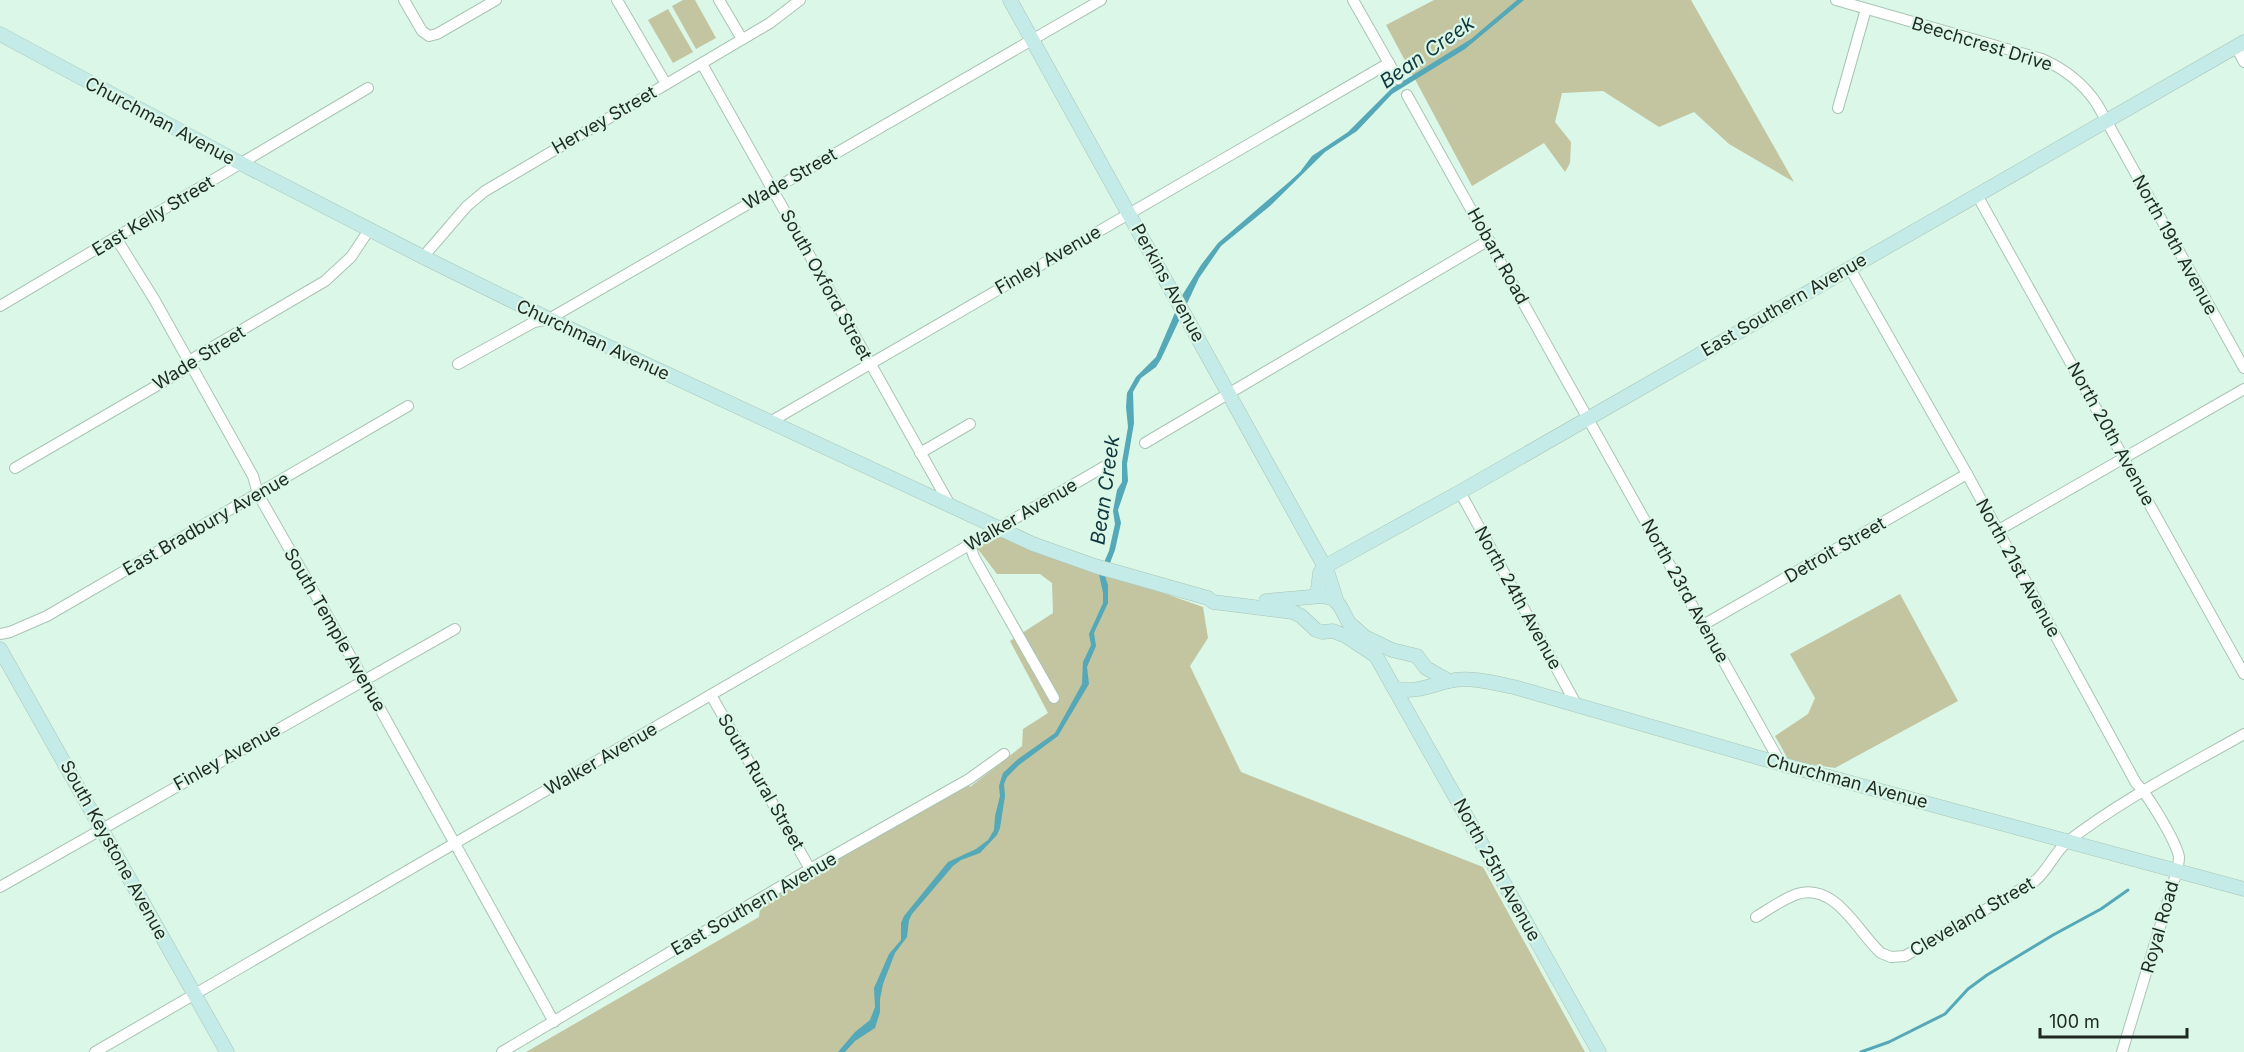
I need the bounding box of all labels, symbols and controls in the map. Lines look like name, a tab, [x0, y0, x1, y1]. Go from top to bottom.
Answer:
water label: Bean Creek	[1375, 10, 1480, 93]
street label: Beechcrest Drive	[1909, 12, 2055, 75]
street label: Churchman Avenue	[82, 72, 239, 169]
street label: Hervey Street	[548, 81, 660, 158]
street label: Wade Street	[739, 143, 840, 214]
street label: East Kelly Street	[88, 171, 217, 260]
street label: North 19th Avenue	[2128, 171, 2223, 318]
street label: Hobart Road	[1463, 204, 1534, 308]
street label: South Oxford Street	[776, 206, 877, 364]
street label: Perkins Avenue	[1127, 220, 1210, 345]
street label: Finley Avenue	[991, 221, 1104, 298]
street label: East Southern Avenue	[1697, 249, 1870, 361]
street label: Churchman Avenue	[513, 295, 673, 384]
street label: Wade Street	[149, 321, 249, 394]
street label: North 20th Avenue	[2063, 359, 2160, 509]
water label: Bean Creek	[1085, 433, 1125, 546]
street label: East Bradbury Avenue	[119, 467, 292, 580]
street label: Walker Avenue	[961, 474, 1081, 555]
street label: North 21st Avenue	[1972, 495, 2065, 641]
street label: Detroit Street	[1781, 512, 1889, 587]
street label: North 23rd Avenue	[1637, 515, 1734, 666]
street label: North 24th Avenue	[1470, 523, 1566, 673]
street label: South Temple Avenue	[280, 544, 391, 715]
street label: South Rural Street	[714, 710, 809, 854]
street label: Walker Avenue	[541, 718, 661, 799]
street label: Finley Avenue	[170, 719, 284, 794]
street label: Churchman Avenue	[1764, 749, 1930, 812]
street label: South Keystone Avenue	[56, 756, 173, 943]
street label: North 25th Avenue	[1450, 795, 1545, 945]
street label: East Southern Avenue	[667, 848, 840, 960]
street label: Cleveland Street	[1906, 872, 2038, 961]
street label: Royal Road	[2136, 878, 2183, 975]
scale bar	[2040, 1001, 2187, 1039]
text: 100 m	[2049, 1011, 2100, 1032]

